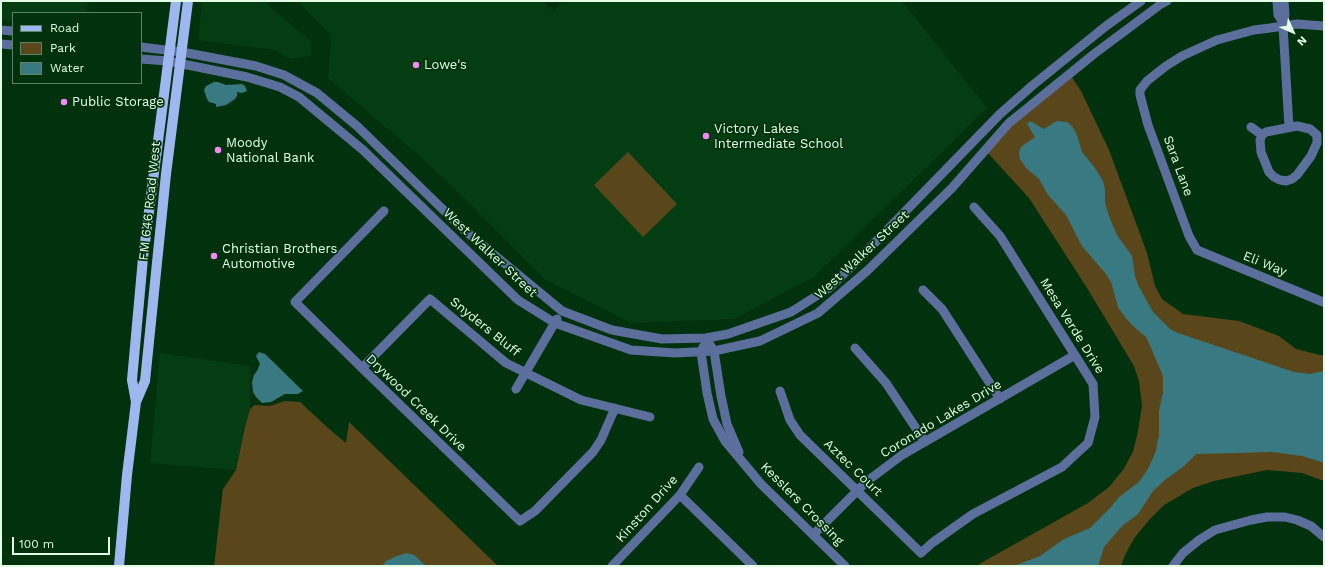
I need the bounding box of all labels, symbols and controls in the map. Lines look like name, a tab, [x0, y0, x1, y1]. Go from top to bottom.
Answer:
legend	[12, 12, 142, 84]
north arrow	[1273, 12, 1313, 52]
text: Road	[50, 21, 79, 35]
text: N	[1294, 33, 1309, 48]
text: Park	[50, 41, 76, 55]
place label: Lowe's	[424, 57, 467, 73]
marker: Lowe's	[411, 60, 421, 70]
text: Water	[50, 61, 84, 75]
place label: Public Storage	[72, 94, 164, 110]
marker: Public Storage	[59, 97, 69, 107]
place label: Victory Lakes Intermediate School	[714, 121, 843, 152]
marker: Victory Lakes Intermediate School	[701, 131, 711, 141]
street label: Sara Lane	[1160, 134, 1196, 198]
place label: Moody National Bank	[226, 135, 314, 166]
street label: FM 646 Road West	[136, 141, 164, 261]
marker: Moody National Bank	[213, 145, 223, 155]
street label: West Walker Street	[440, 205, 540, 301]
street label: West Walker Street	[812, 207, 912, 303]
place label: Christian Brothers Automotive	[222, 241, 337, 272]
street label: Eli Way	[1241, 248, 1289, 280]
marker: Christian Brothers Automotive	[209, 251, 219, 261]
street label: Mesa Verde Drive	[1036, 275, 1108, 377]
street label: Snyders Bluff	[447, 294, 523, 360]
street label: Drywood Creek Drive	[363, 351, 469, 455]
street label: Coronado Lakes Drive	[878, 377, 1004, 461]
street label: Aztec Court	[821, 436, 885, 500]
street label: Kesslers Crossing	[757, 459, 847, 549]
street label: Kinston Drive	[613, 472, 681, 546]
scale bar	[14, 529, 112, 555]
text: 100 m	[19, 537, 54, 551]

